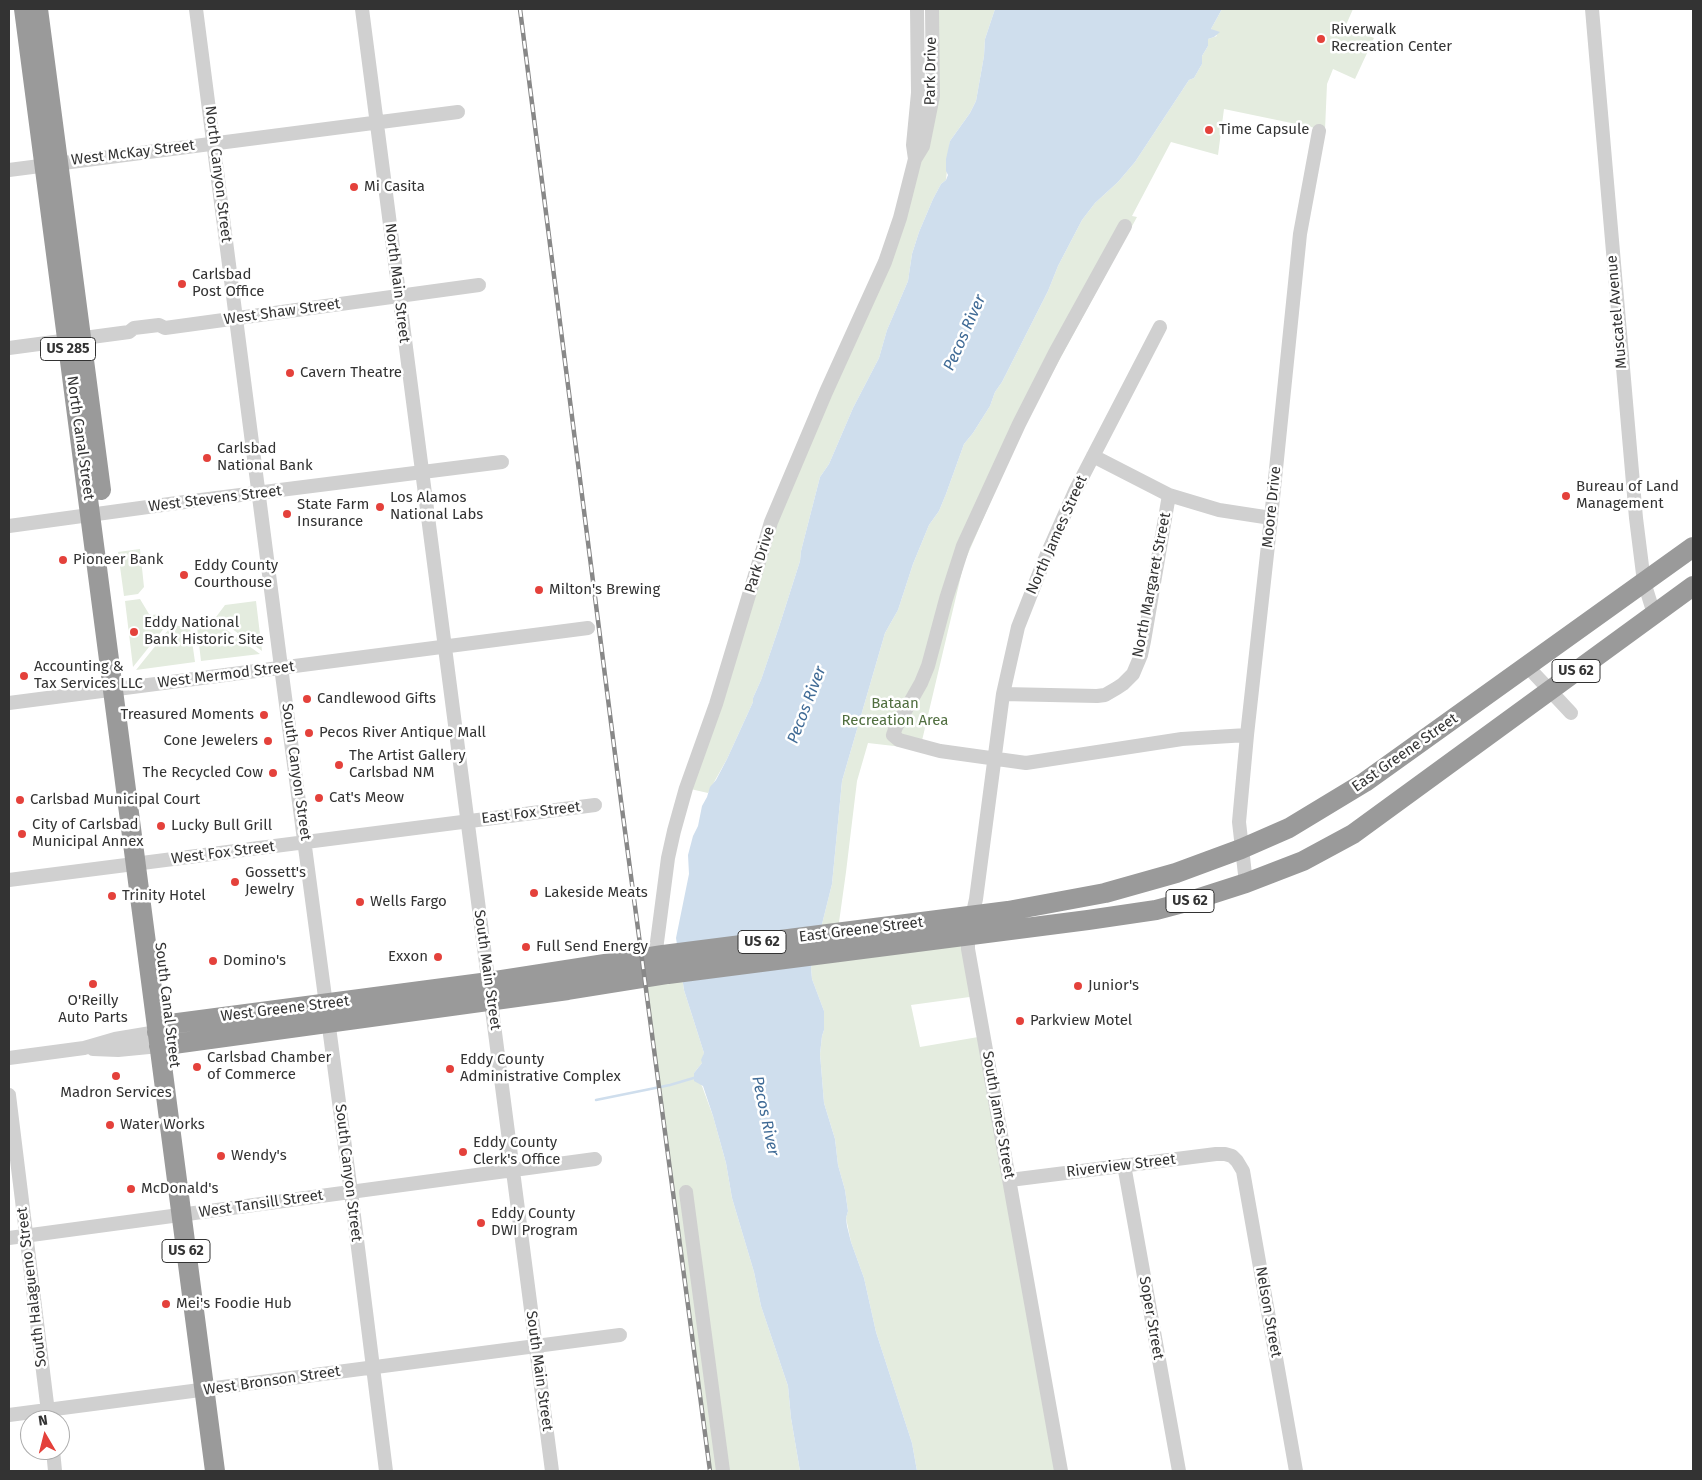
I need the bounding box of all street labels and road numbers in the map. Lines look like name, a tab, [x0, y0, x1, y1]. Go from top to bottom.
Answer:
street label: Park Drive	[921, 37, 941, 105]
street label: North Canyon Street	[201, 105, 235, 243]
street label: West McKay Street	[70, 136, 196, 170]
street label: North Main Street	[381, 222, 413, 344]
street label: Muscatel Avenue	[1603, 254, 1631, 370]
street label: West Shaw Street	[223, 295, 341, 329]
road number: US 285	[40, 338, 96, 360]
street label: North Canal Street	[62, 375, 98, 501]
street label: Moore Drive	[1259, 465, 1285, 549]
street label: North James Street	[1023, 473, 1091, 597]
street label: West Stevens Street	[147, 482, 283, 516]
street label: North Margaret Street	[1129, 511, 1175, 659]
street label: Park Drive	[741, 525, 779, 595]
street label: West Mermod Street	[157, 658, 295, 692]
road number: US 62	[1552, 659, 1600, 682]
street label: South Canyon Street	[277, 702, 315, 842]
street label: East Greene Street	[1349, 710, 1461, 796]
street label: East Fox Street	[480, 798, 582, 828]
street label: West Fox Street	[170, 838, 276, 868]
road number: US 62	[1166, 889, 1214, 912]
street label: South Main Street	[470, 909, 504, 1031]
street label: East Greene Street	[798, 913, 924, 947]
road number: US 62	[738, 930, 786, 954]
street label: South Canal Street	[150, 941, 184, 1069]
street label: West Greene Street	[220, 992, 350, 1026]
street label: South James Street	[978, 1050, 1018, 1180]
street label: South Canyon Street	[331, 1103, 365, 1243]
street label: Riverview Street	[1065, 1150, 1177, 1182]
street label: West Tansill Street	[198, 1186, 324, 1222]
street label: South Halagueno Street	[13, 1206, 51, 1368]
road number: US 62	[162, 1240, 210, 1262]
street label: Nelson Street	[1251, 1265, 1285, 1359]
street label: Soper Street	[1135, 1275, 1167, 1361]
street label: South Main Street	[522, 1310, 556, 1432]
street label: West Bronson Street	[202, 1362, 342, 1400]

